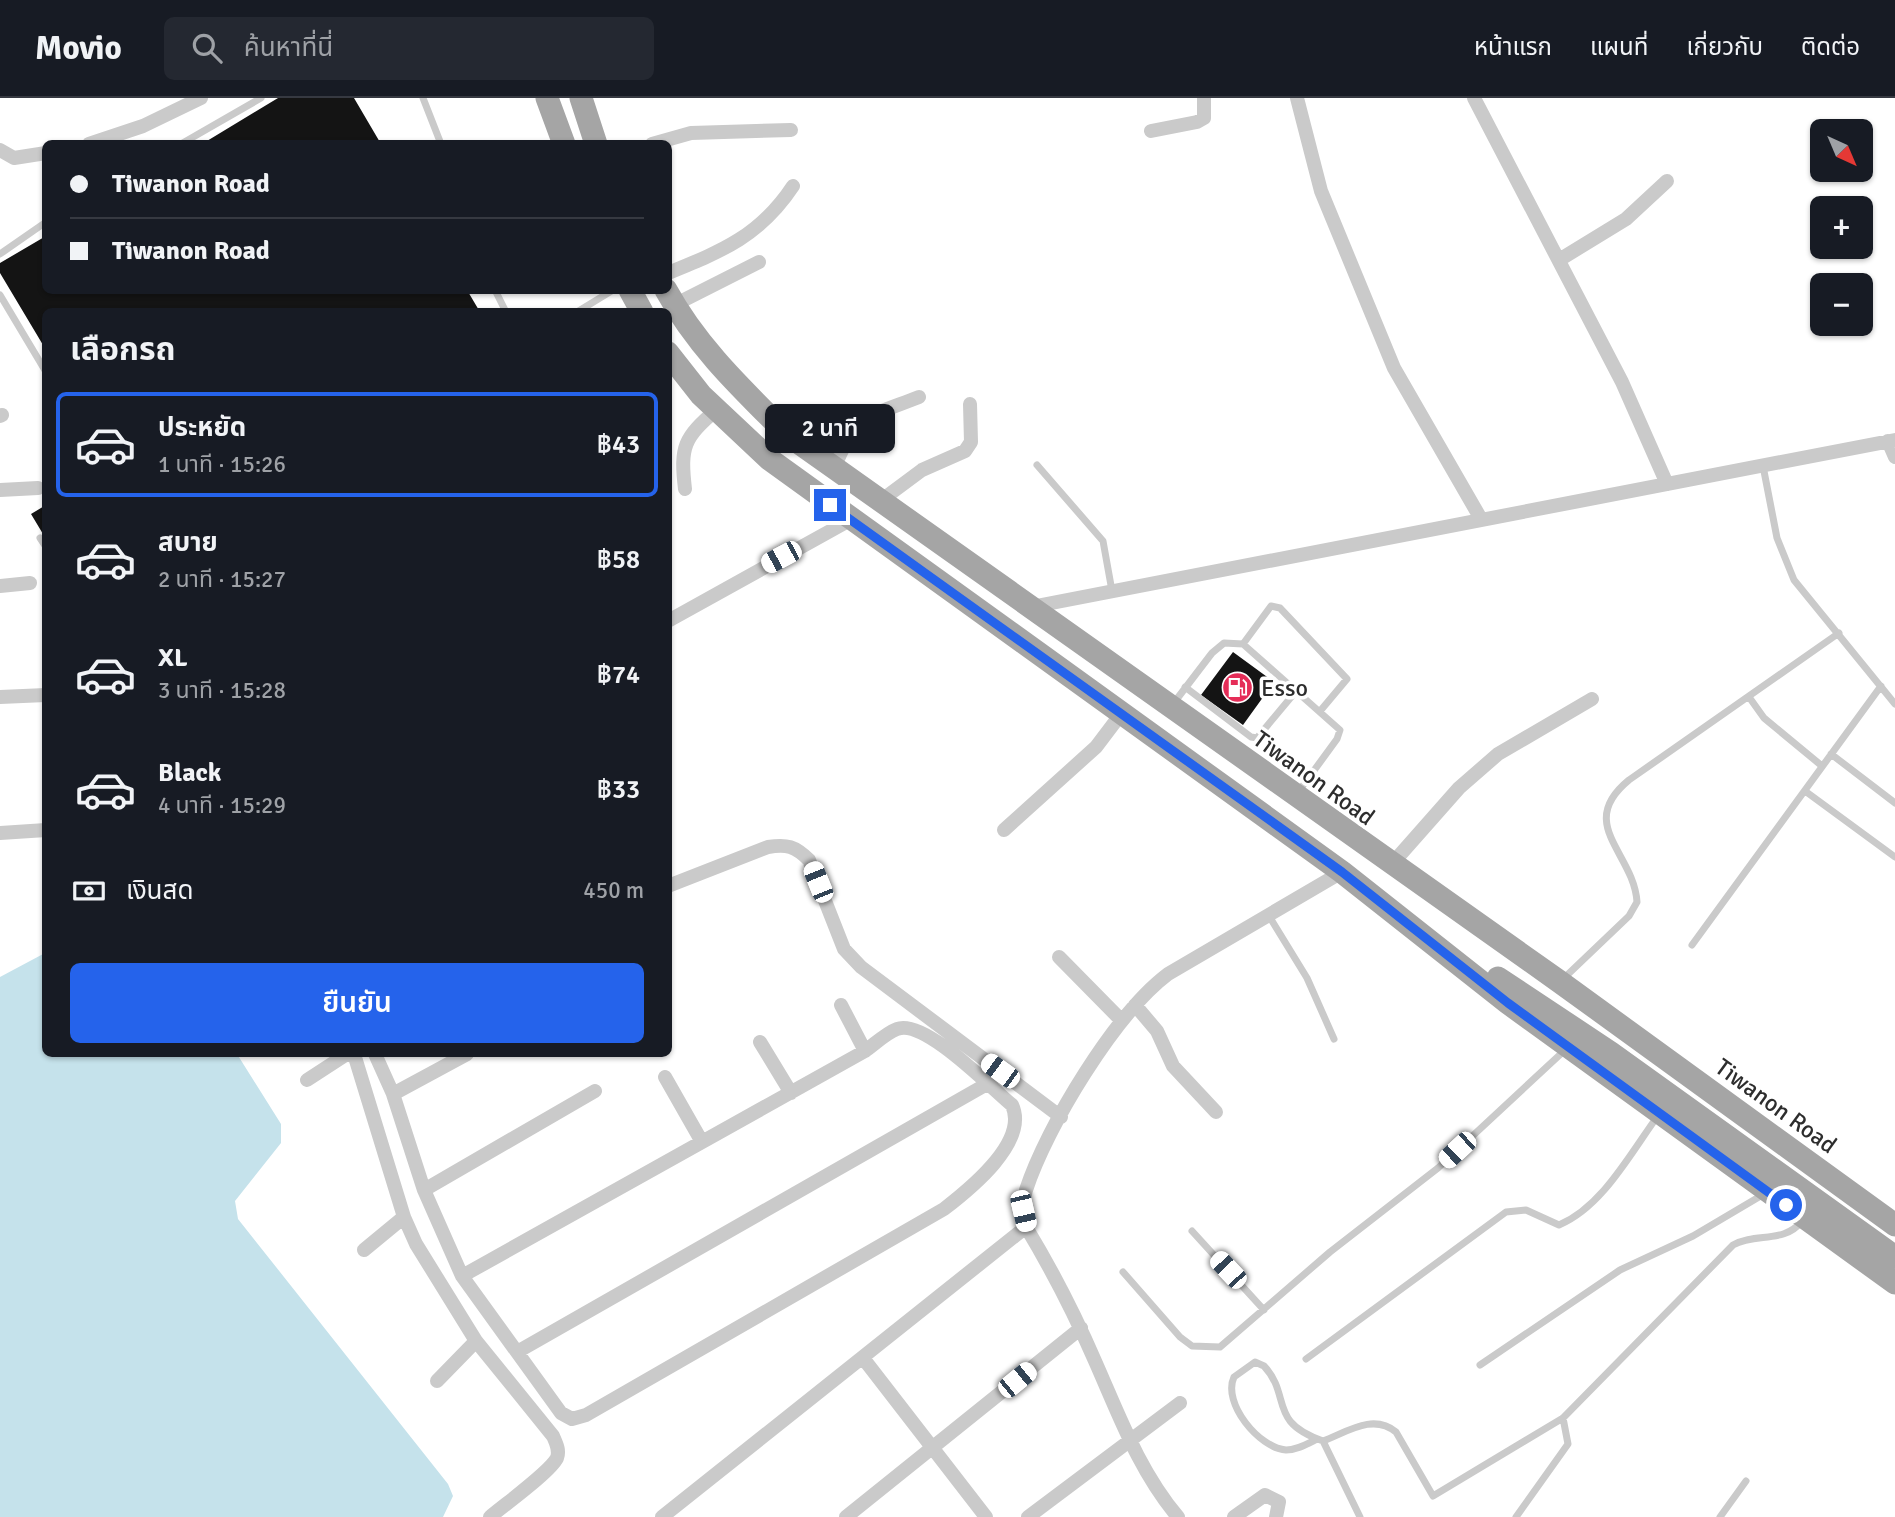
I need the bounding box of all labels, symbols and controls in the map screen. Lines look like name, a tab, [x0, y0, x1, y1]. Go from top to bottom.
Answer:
search box	[164, 17, 654, 80]
text: Movio	[35, 28, 122, 69]
icon: search	[188, 29, 226, 67]
text: ค้นหาที่นี่	[244, 32, 333, 64]
text: หน้าแรก	[1474, 32, 1552, 62]
text: แผนที่	[1590, 32, 1648, 62]
text: เกี่ยวกับ	[1686, 32, 1763, 62]
text: ติดต่อ	[1801, 32, 1860, 62]
north arrow	[1810, 119, 1872, 182]
map controls	[1810, 119, 1873, 336]
text: Tiwanon Road	[112, 168, 270, 200]
button: +	[1810, 196, 1873, 259]
text: Tiwanon Road	[112, 235, 270, 267]
button: −	[1810, 273, 1873, 336]
text: เลือกรถ	[70, 330, 175, 369]
callout: 2 นาที	[765, 404, 895, 452]
text: ประหยัด	[158, 412, 246, 444]
icon: car	[74, 413, 137, 476]
text: 2 นาที	[802, 414, 858, 443]
text: ฿43	[597, 429, 640, 461]
text: 1 นาที · 15:26	[158, 450, 286, 479]
route end	[814, 489, 846, 521]
text: สบาย	[158, 527, 218, 559]
icon: car	[74, 528, 137, 591]
car	[758, 538, 805, 576]
text: ฿58	[597, 544, 640, 576]
text: 2 นาที · 15:27	[158, 565, 286, 594]
text: XL	[158, 642, 188, 674]
icon: car	[74, 643, 137, 706]
text: ฿74	[597, 659, 640, 691]
fuel station icon: Esso	[1221, 671, 1255, 705]
place label: Esso	[1261, 673, 1308, 703]
text: 3 นาที · 15:28	[158, 676, 286, 705]
street label: Tiwanon Road	[1247, 724, 1381, 832]
text: Black	[158, 757, 221, 789]
icon: car	[74, 758, 137, 821]
text: ฿33	[597, 774, 640, 806]
text: 4 นาที · 15:29	[158, 791, 286, 820]
car	[801, 859, 836, 905]
icon: cash	[70, 872, 108, 910]
text: เงินสด	[126, 875, 193, 907]
text: 450 m	[583, 876, 644, 905]
button: ยืนยัน	[70, 963, 644, 1043]
car	[977, 1050, 1024, 1092]
street label: Tiwanon Road	[1709, 1052, 1843, 1160]
car	[1435, 1128, 1480, 1172]
car	[1009, 1188, 1038, 1234]
route start	[1770, 1189, 1802, 1221]
car	[1206, 1247, 1251, 1293]
car	[995, 1359, 1040, 1401]

